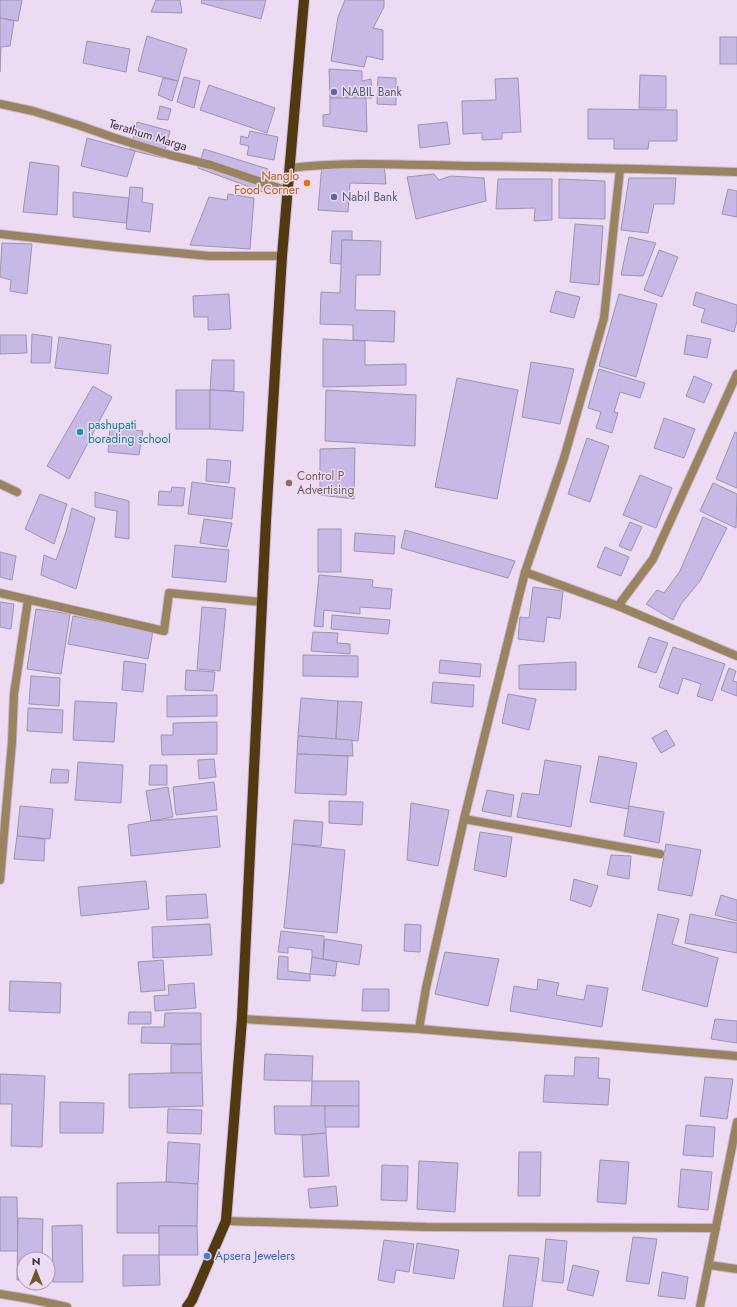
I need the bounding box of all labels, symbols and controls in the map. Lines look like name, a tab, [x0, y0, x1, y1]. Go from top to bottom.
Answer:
place label: NABIL Bank	[342, 83, 403, 101]
marker: NABIL Bank	[329, 87, 339, 97]
street label: Terathum Marga	[107, 115, 190, 156]
place label: Nanglo Food Corner	[234, 167, 300, 199]
marker: Nanglo Food Corner	[302, 178, 312, 188]
place label: Nabil Bank	[342, 188, 398, 206]
marker: Nabil Bank	[329, 192, 339, 202]
place label: pashupati borading school	[88, 416, 171, 448]
marker: pashupati borading school	[75, 427, 85, 437]
place label: Control P Advertising	[297, 467, 354, 499]
marker: Control P Advertising	[284, 478, 294, 488]
place label: Apsera Jewelers	[215, 1247, 295, 1265]
north arrow	[16, 1251, 56, 1291]
marker: Apsera Jewelers	[202, 1251, 212, 1261]
text: N	[32, 1253, 40, 1269]

